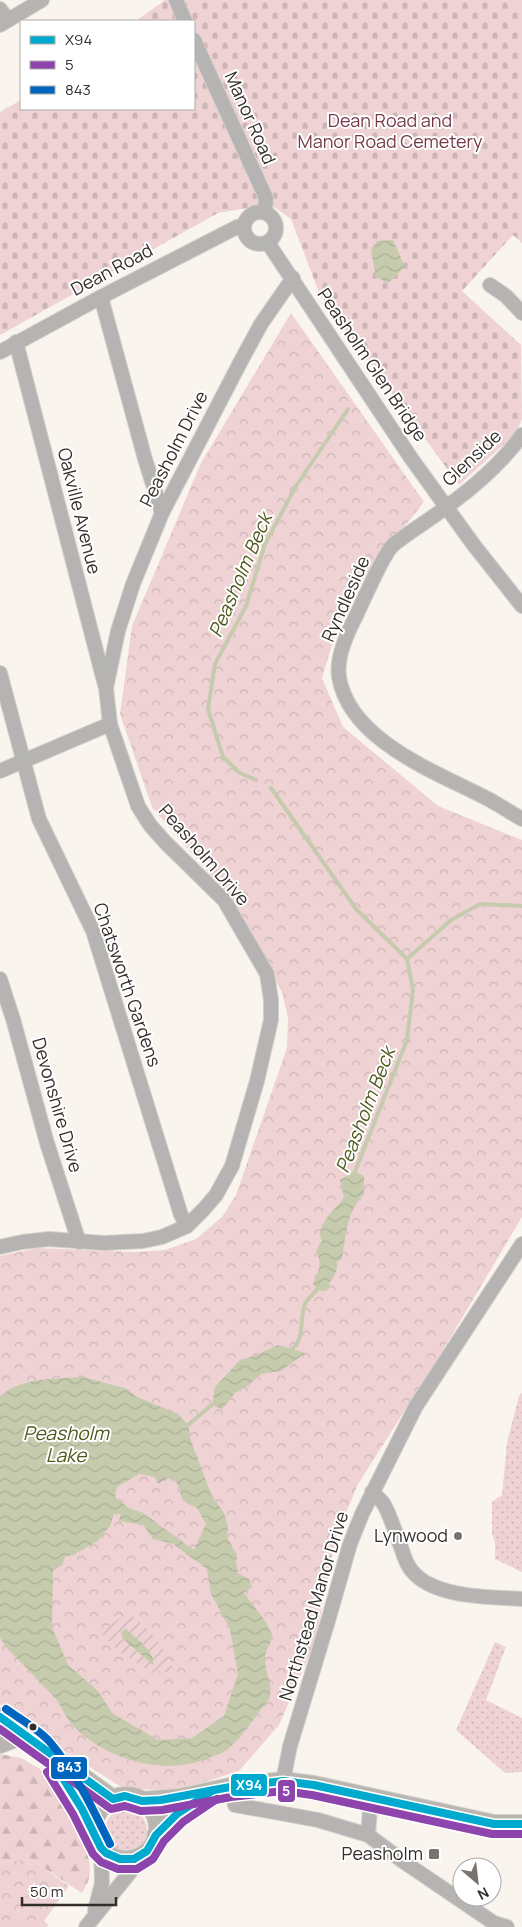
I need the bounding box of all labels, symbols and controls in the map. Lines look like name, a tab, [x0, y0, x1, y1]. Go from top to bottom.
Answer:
legend	[20, 20, 195, 110]
text: X94	[65, 29, 92, 50]
text: 5	[65, 54, 74, 75]
street label: Manor Road	[220, 67, 282, 168]
text: 843	[65, 79, 91, 100]
park label: Dean Road and Manor Road Cemetery	[298, 108, 483, 153]
street label: Dean Road	[66, 238, 157, 301]
street label: Peasholm Glen Bridge	[313, 283, 433, 446]
street label: Peasholm Drive	[134, 386, 213, 511]
street label: Glenside	[437, 424, 506, 491]
street label: Oakville Avenue	[53, 445, 107, 576]
water label: Peasholm Beck	[202, 507, 279, 641]
street label: Ryndleside	[315, 552, 375, 645]
street label: Peasholm Drive	[154, 799, 256, 910]
street label: Chatsworth Gardens	[89, 899, 167, 1070]
street label: Devonshire Drive	[27, 1034, 89, 1175]
water label: Peasholm Beck	[329, 1041, 402, 1176]
water label: Peasholm Lake	[23, 1420, 111, 1468]
street label: Northstead Manor Drive	[273, 1508, 353, 1703]
place label: Lynwood	[374, 1523, 448, 1547]
marker: Lynwood	[452, 1530, 464, 1542]
unlabelled marker	[28, 1722, 38, 1732]
line badge: 843	[50, 1756, 88, 1780]
text: 843	[56, 1757, 82, 1776]
line badge: X94	[230, 1773, 268, 1797]
text: X94	[236, 1775, 262, 1794]
line badge: 5	[277, 1779, 296, 1803]
text: 5	[282, 1781, 290, 1800]
place label: Peasholm	[342, 1841, 423, 1865]
marker: Peasholm	[427, 1847, 441, 1861]
north arrow	[452, 1857, 502, 1907]
scale bar	[22, 1874, 116, 1906]
text: 50 m	[30, 1881, 64, 1902]
text: N	[474, 1883, 492, 1905]

